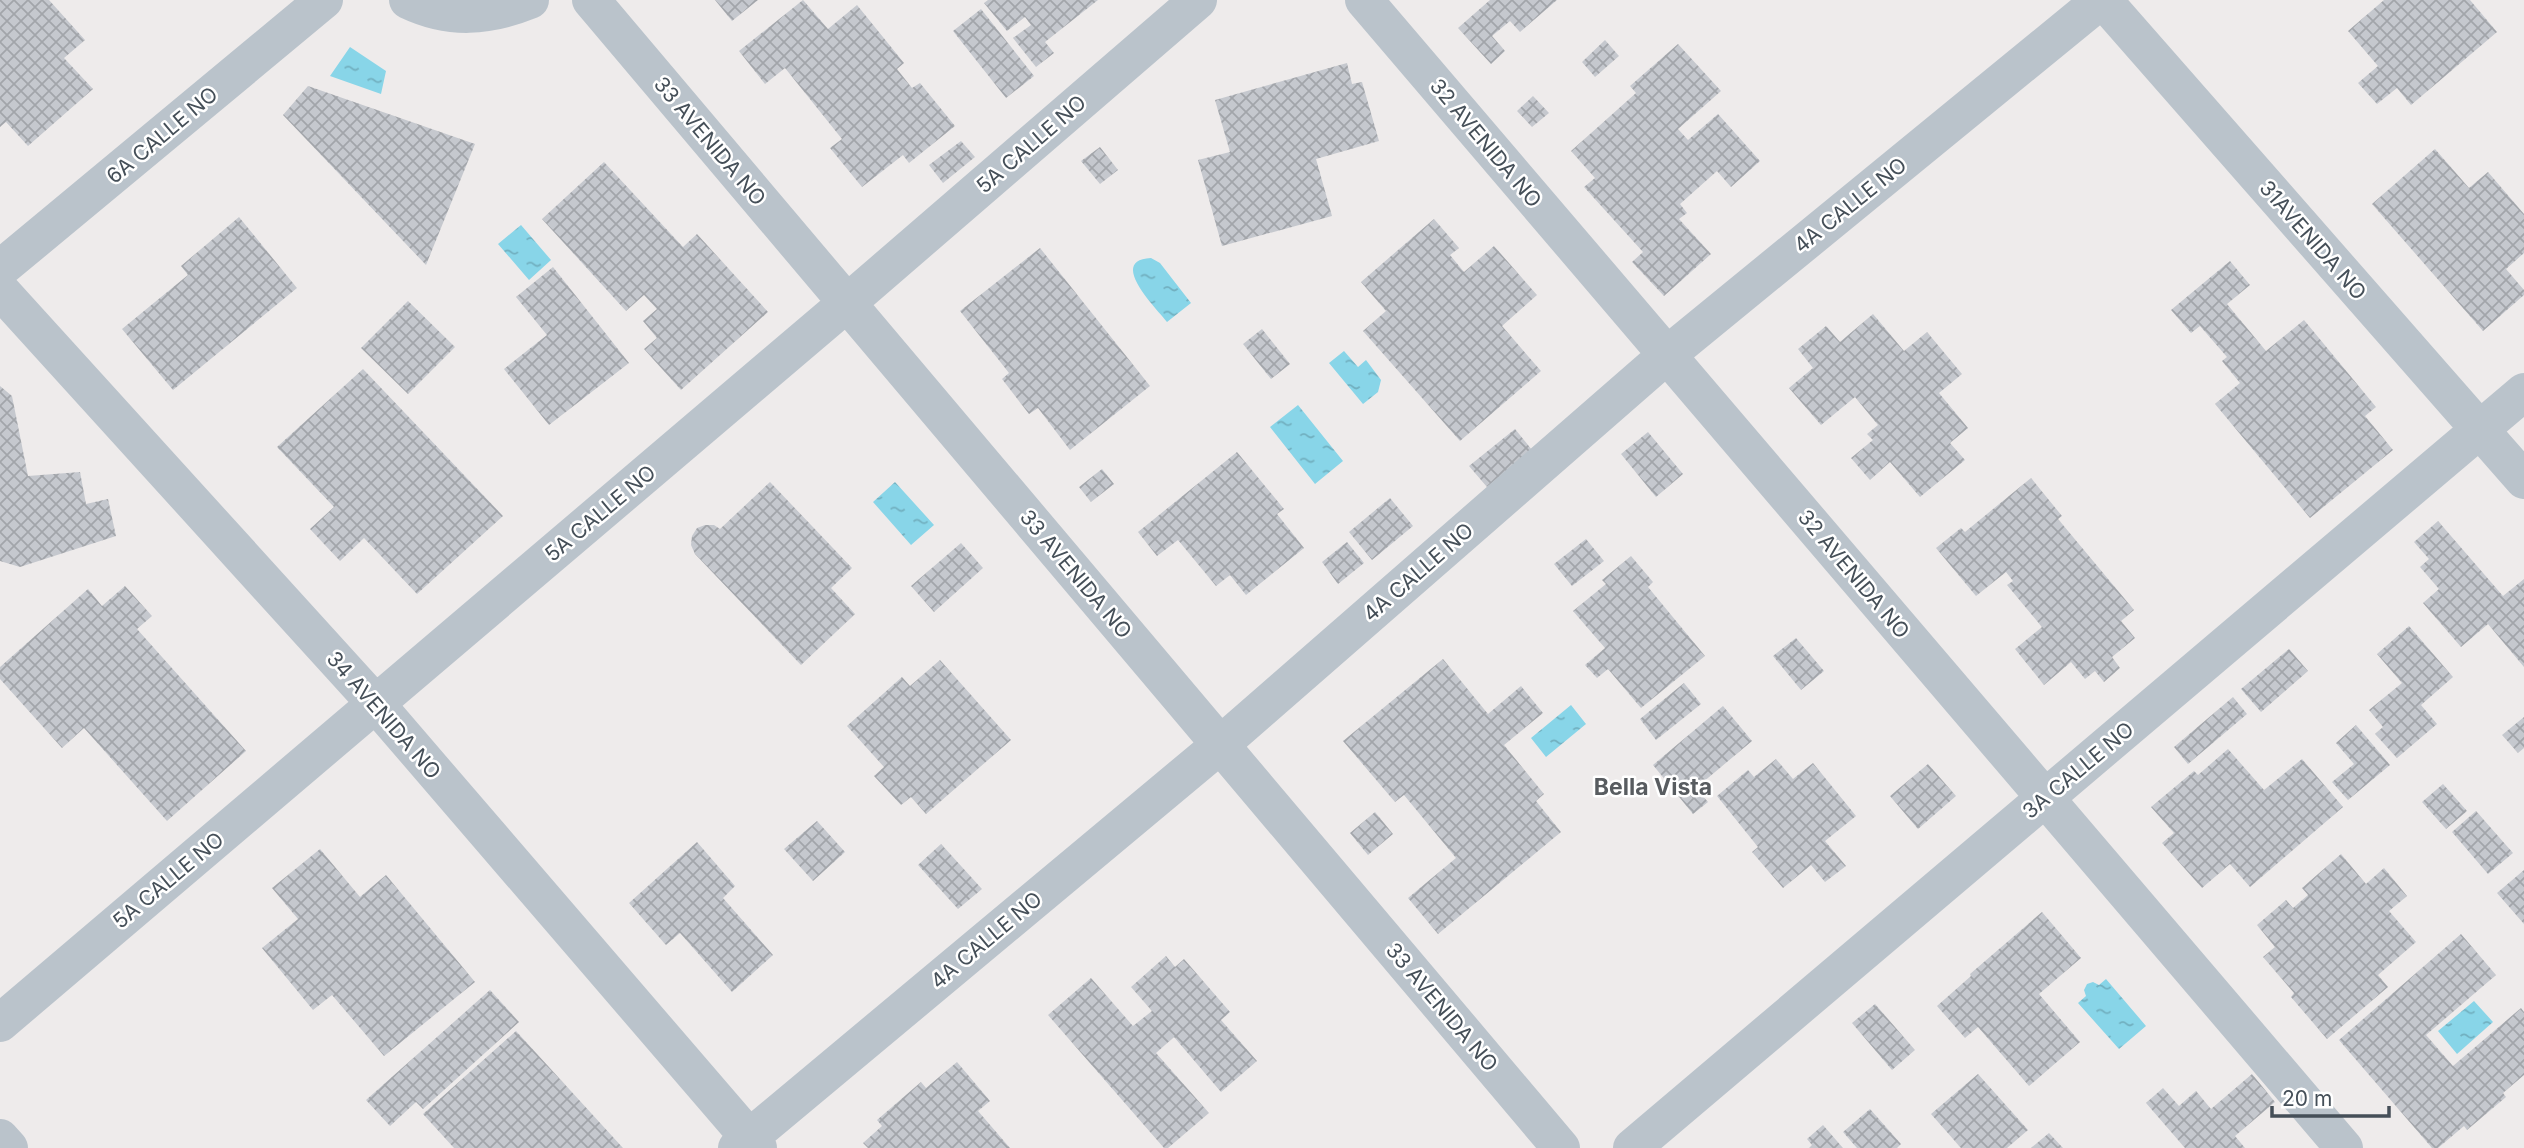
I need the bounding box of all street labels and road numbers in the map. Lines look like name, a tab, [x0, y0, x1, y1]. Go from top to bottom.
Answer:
street label: 33 AVENIDA NO	[649, 72, 771, 210]
street label: 32 AVENIDA NO	[1425, 74, 1547, 212]
street label: 6A CALLE NO	[101, 81, 223, 189]
street label: 5A CALLE NO	[971, 90, 1091, 198]
street label: 4A CALLE NO	[1789, 152, 1911, 258]
street label: 31AVENIDA NO	[2254, 175, 2372, 305]
street label: 5A CALLE NO	[540, 459, 660, 567]
street label: 33 AVENIDA NO	[1015, 505, 1137, 643]
street label: 32 AVENIDA NO	[1793, 505, 1915, 643]
street label: 4A CALLE NO	[1358, 517, 1478, 627]
street label: 34 AVENIDA NO	[322, 646, 446, 784]
street label: 3A CALLE NO	[2018, 716, 2138, 824]
street label: 5A CALLE NO	[108, 826, 228, 934]
street label: 4A CALLE NO	[925, 886, 1047, 994]
street label: 33 AVENIDA NO	[1381, 938, 1503, 1076]

